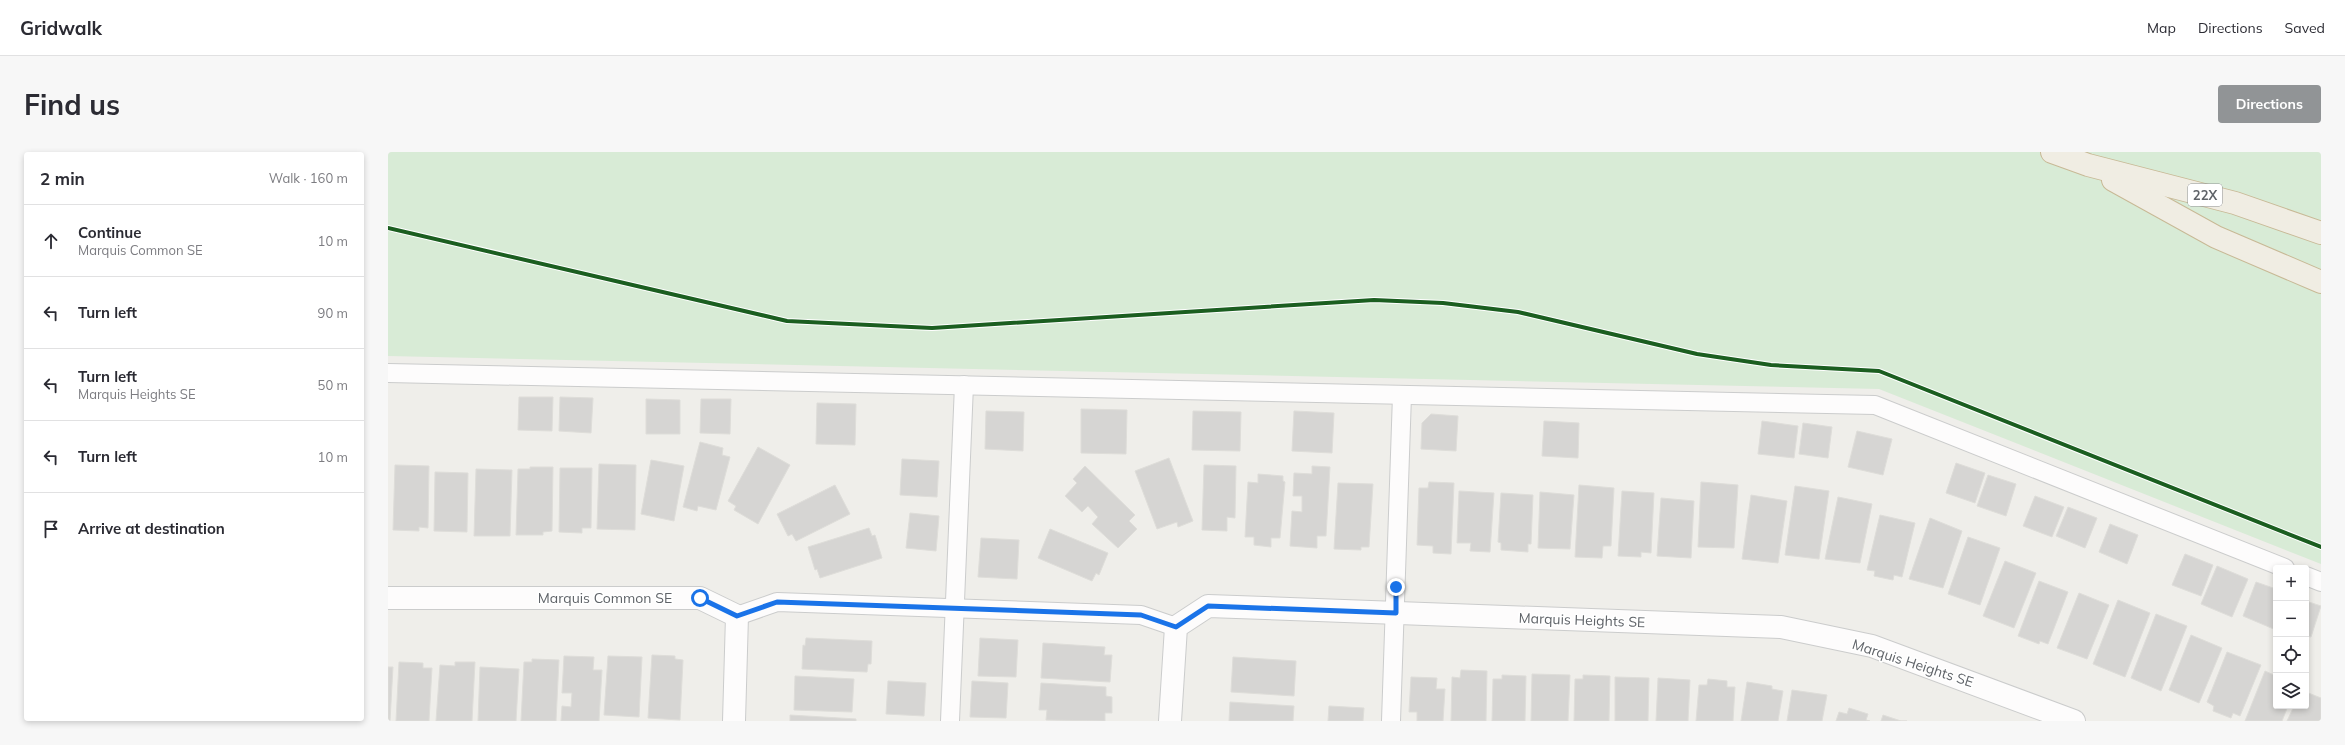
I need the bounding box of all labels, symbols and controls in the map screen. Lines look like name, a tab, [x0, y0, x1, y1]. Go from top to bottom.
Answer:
text: Gridwalk	[20, 16, 102, 40]
text: Map	[2147, 19, 2176, 37]
text: Directions	[2198, 19, 2263, 37]
text: Saved	[2285, 19, 2325, 37]
button: Directions	[2218, 85, 2321, 123]
text: Find us	[24, 87, 120, 122]
text: 2 min	[40, 168, 85, 189]
text: Walk · 160 m	[269, 170, 348, 186]
road number: 22X	[2188, 184, 2222, 206]
text: Continue	[78, 223, 141, 242]
icon: ahead	[40, 230, 62, 252]
text: 10 m	[318, 233, 348, 249]
text: Marquis Common SE	[78, 242, 203, 258]
icon: left	[40, 302, 62, 324]
text: Turn left	[78, 303, 137, 322]
text: 90 m	[318, 305, 348, 321]
text: Turn left	[78, 367, 137, 386]
icon: left	[40, 374, 62, 396]
text: 50 m	[318, 377, 348, 393]
text: Marquis Heights SE	[78, 386, 196, 402]
icon: left	[40, 446, 62, 468]
text: Turn left	[78, 447, 137, 466]
text: 10 m	[318, 449, 348, 465]
icon: arrive	[40, 518, 62, 540]
text: Arrive at destination	[78, 519, 225, 538]
map controls	[2273, 565, 2309, 709]
button: +	[2273, 565, 2309, 601]
route end	[1387, 578, 1405, 596]
street label: Marquis Common SE	[538, 589, 672, 607]
route start	[691, 589, 709, 607]
button: −	[2273, 601, 2309, 637]
street label: Marquis Heights SE	[1518, 609, 1646, 631]
street label: Marquis Heights SE	[1850, 635, 1976, 691]
button: locate	[2273, 637, 2309, 673]
button: layers	[2273, 673, 2309, 709]

